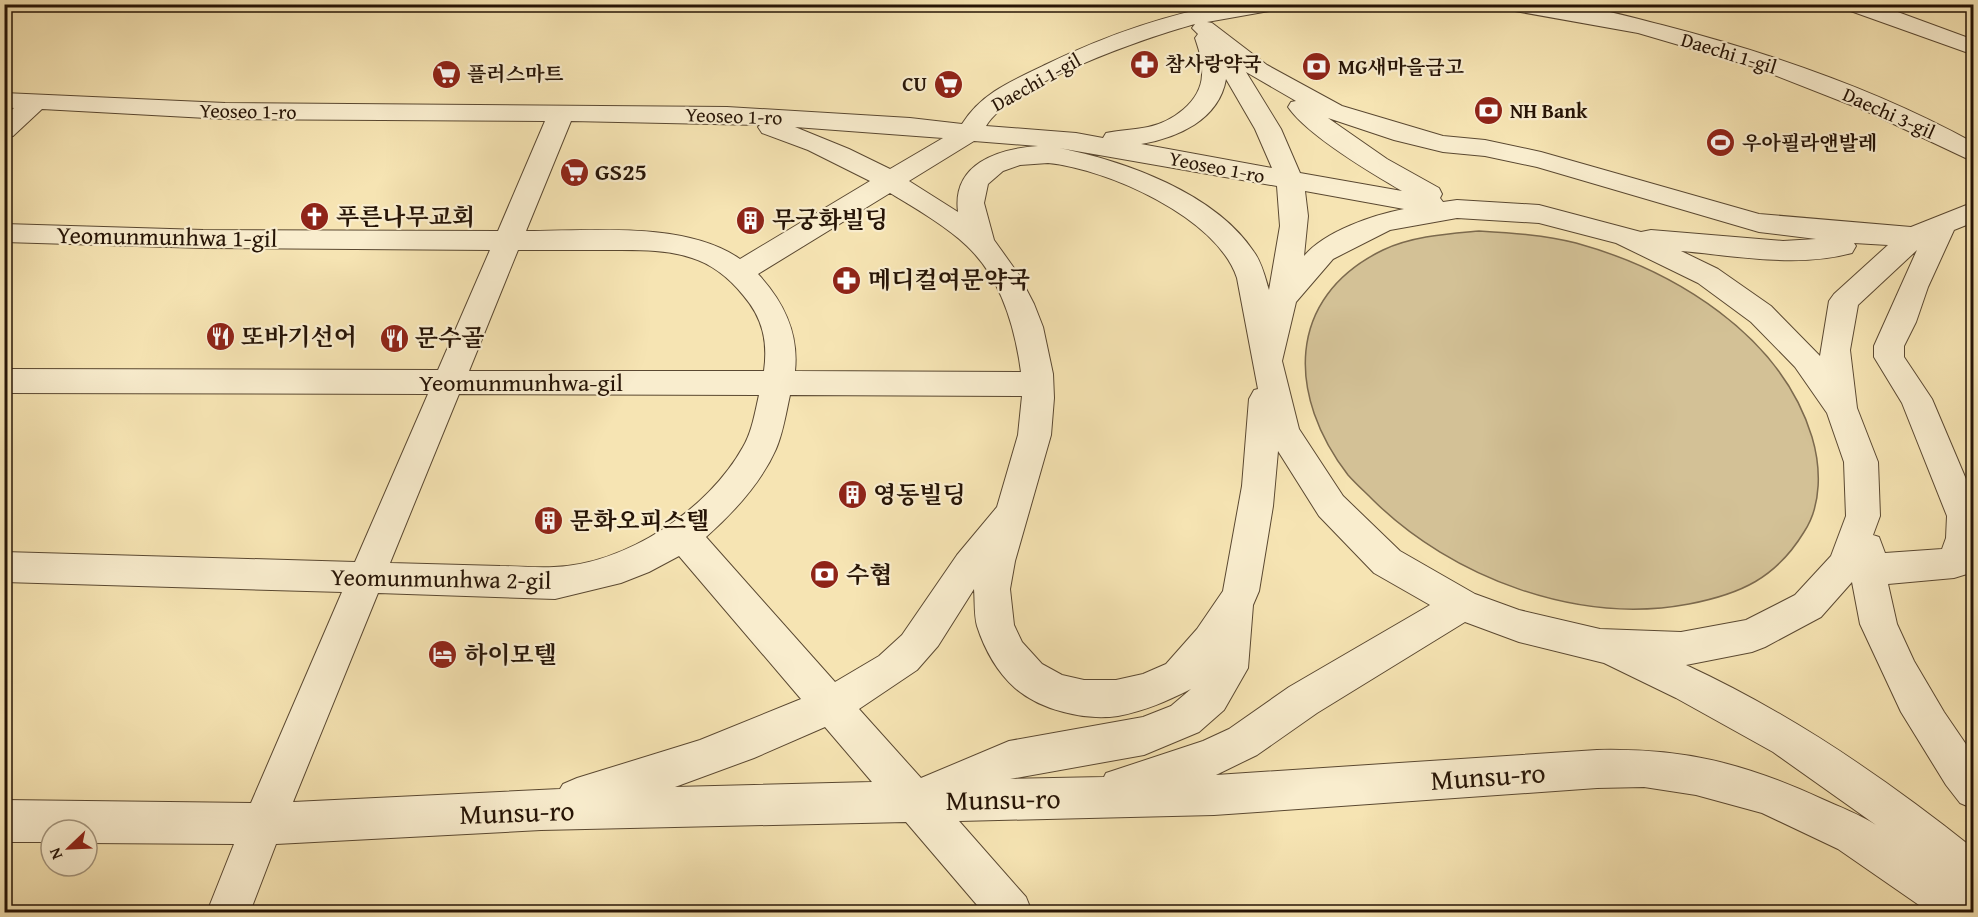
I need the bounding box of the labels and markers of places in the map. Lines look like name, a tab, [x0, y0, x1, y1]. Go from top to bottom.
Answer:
pharmacy icon: 참사랑약국	[1128, 48, 1160, 80]
place label: 참사랑약국	[1165, 49, 1262, 78]
bank icon: MG새마을금고	[1301, 51, 1333, 83]
place label: MG새마을금고	[1338, 52, 1464, 81]
supermarket icon: 플러스마트	[430, 58, 462, 90]
place label: 플러스마트	[467, 59, 564, 88]
supermarket icon: CU	[932, 68, 964, 100]
place label: CU	[902, 69, 927, 98]
bank icon: NH Bank	[1473, 95, 1505, 127]
place label: NH Bank	[1510, 96, 1588, 125]
sports icon: 우아필라앤발레	[1705, 127, 1737, 159]
place label: 우아필라앤발레	[1742, 128, 1877, 157]
place label: GS25	[595, 154, 647, 189]
supermarket icon: GS25	[558, 156, 590, 188]
place label: 푸른나무교회	[336, 199, 475, 234]
church icon: 푸른나무교회	[299, 201, 331, 233]
place label: 무궁화빌딩	[772, 202, 888, 237]
building icon: 무궁화빌딩	[735, 204, 767, 236]
place label: 메디컬여문약국	[868, 262, 1030, 297]
pharmacy icon: 메디컬여문약국	[831, 264, 863, 296]
place label: 또바기선어	[241, 319, 357, 354]
place label: 문수골	[415, 320, 485, 355]
restaurant icon: 또바기선어	[204, 321, 236, 353]
restaurant icon: 문수골	[378, 322, 410, 354]
place label: 영동빌딩	[873, 477, 966, 512]
building icon: 영동빌딩	[836, 479, 868, 511]
place label: 문화오피스텔	[570, 503, 709, 538]
building icon: 문화오피스텔	[533, 505, 565, 537]
place label: 수협	[846, 557, 892, 592]
bank icon: 수협	[809, 559, 841, 591]
place label: 하이모텔	[464, 637, 557, 672]
hotel icon: 하이모텔	[427, 639, 459, 671]

